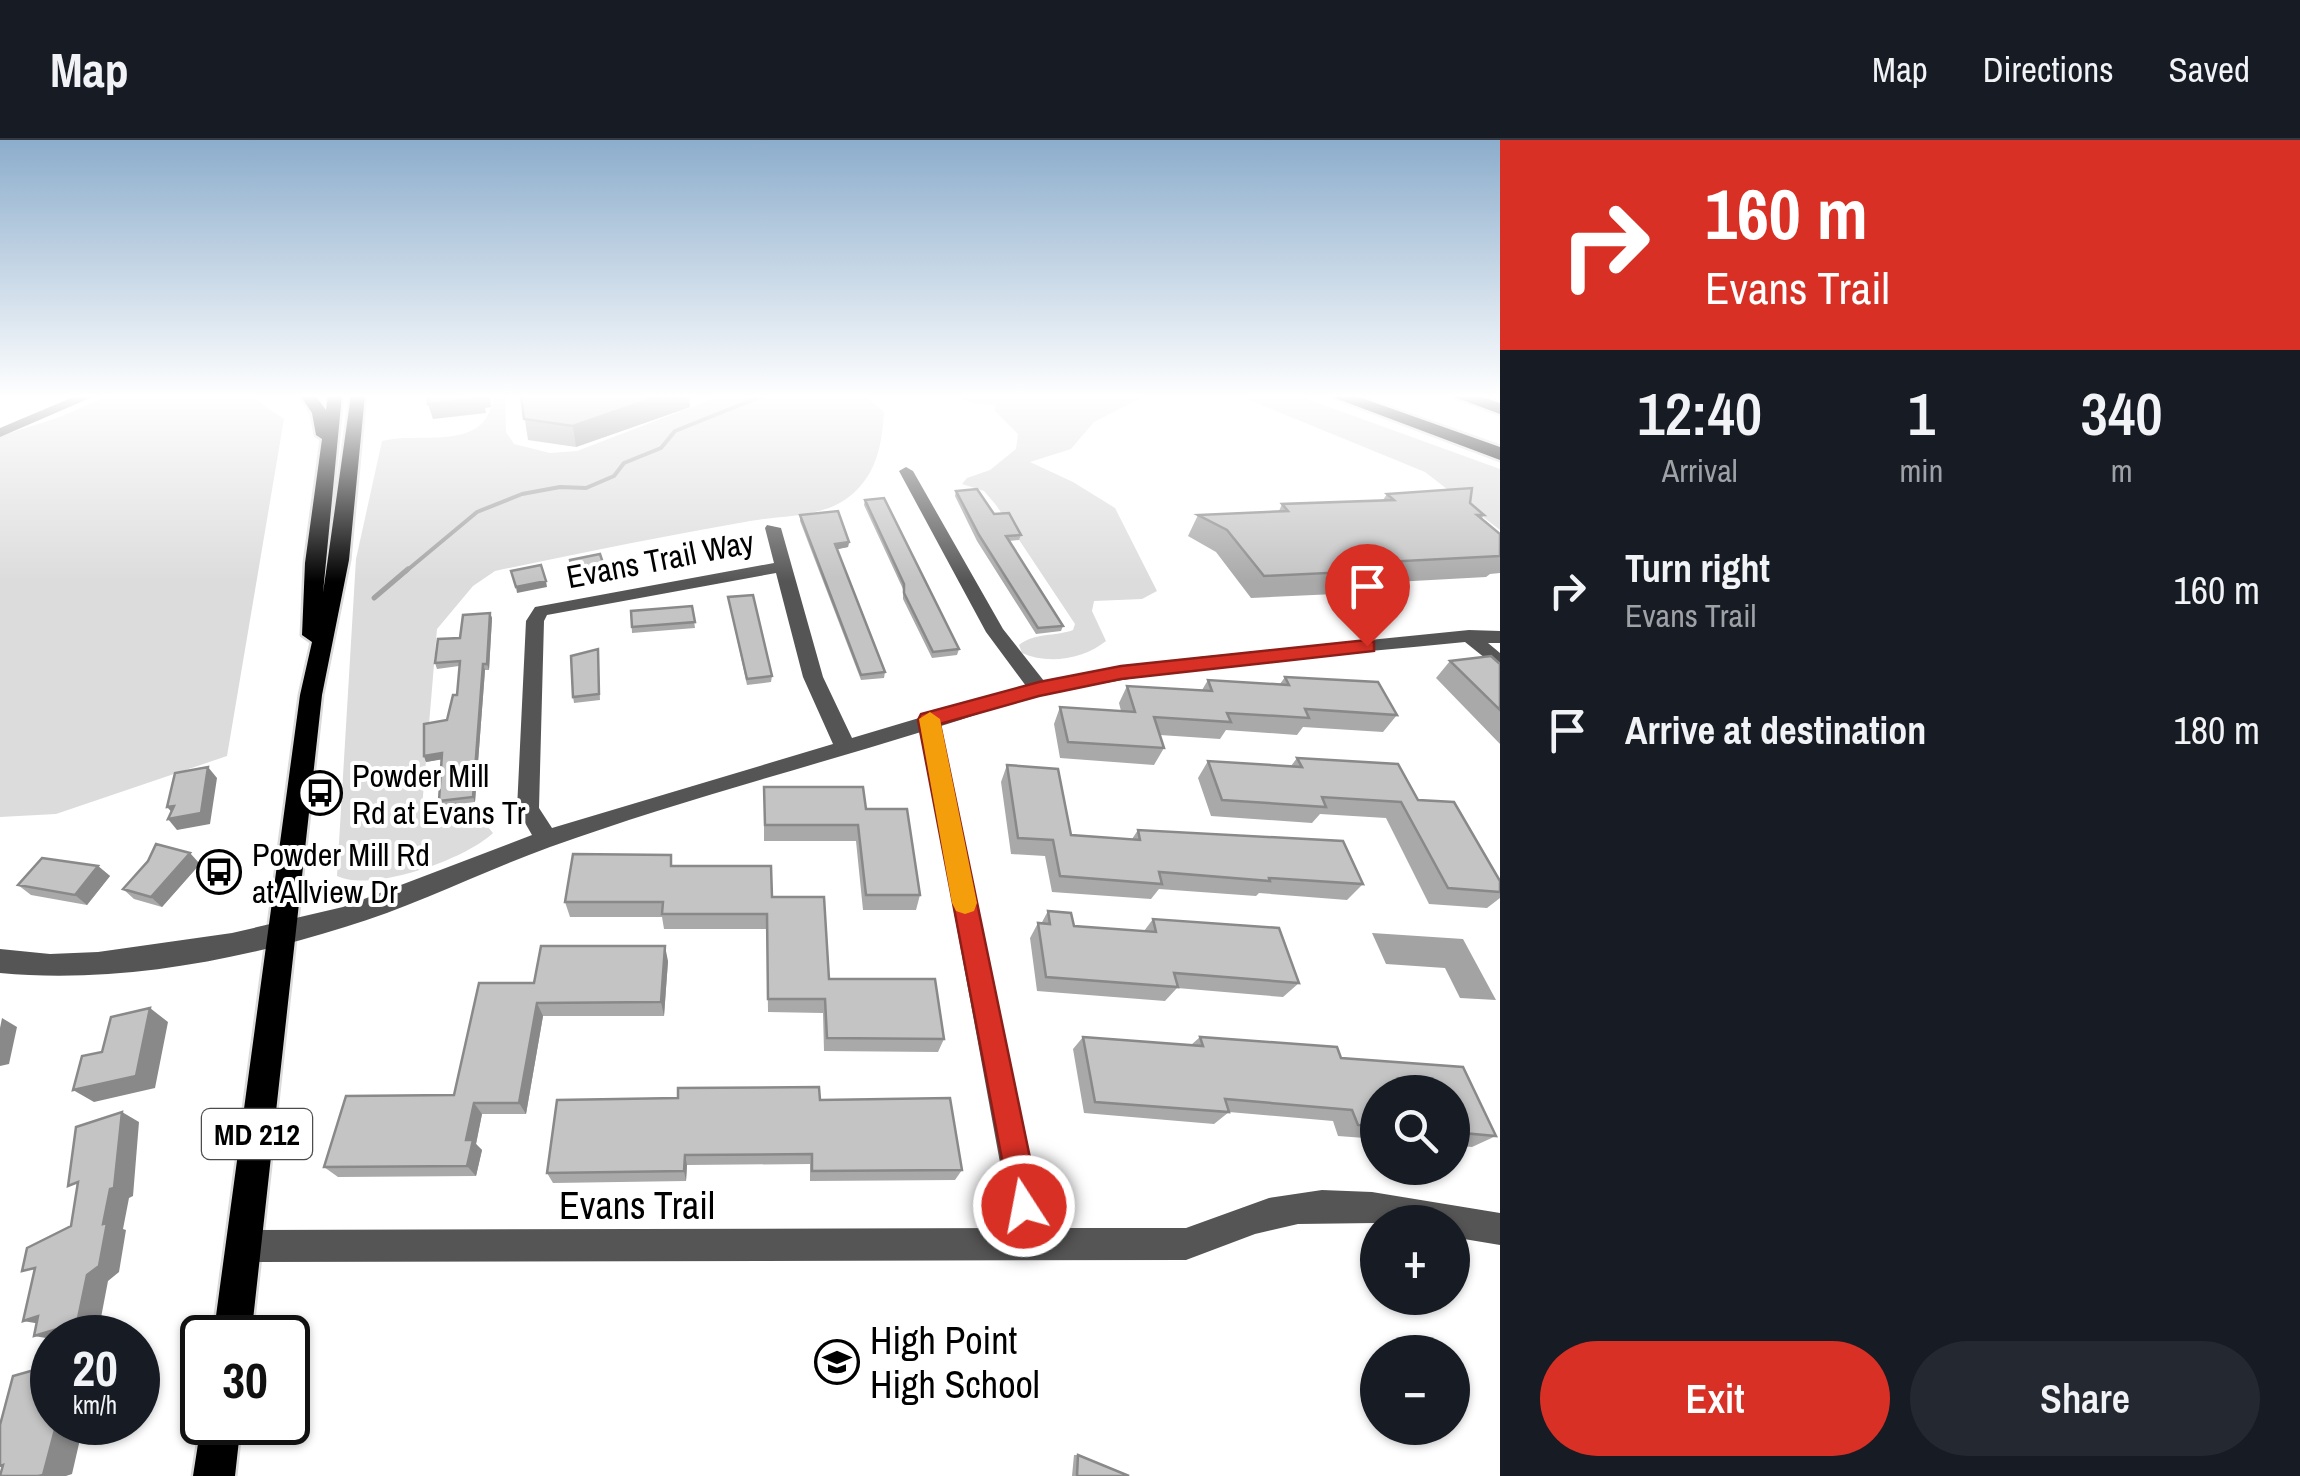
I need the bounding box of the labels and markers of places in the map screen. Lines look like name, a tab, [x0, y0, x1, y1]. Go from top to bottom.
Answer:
pin	[1325, 544, 1410, 647]
place label: Powder Mill Rd at Evans Tr	[352, 754, 526, 834]
bus stop icon: Powder Mill Rd at Evans Tr	[297, 770, 343, 816]
place label: Powder Mill Rd at Allview Dr	[252, 833, 430, 913]
bus stop icon: Powder Mill Rd at Allview Dr	[196, 849, 242, 895]
place label: High Point High School	[870, 1315, 1040, 1410]
school or university icon: High Point High School	[814, 1339, 860, 1385]

